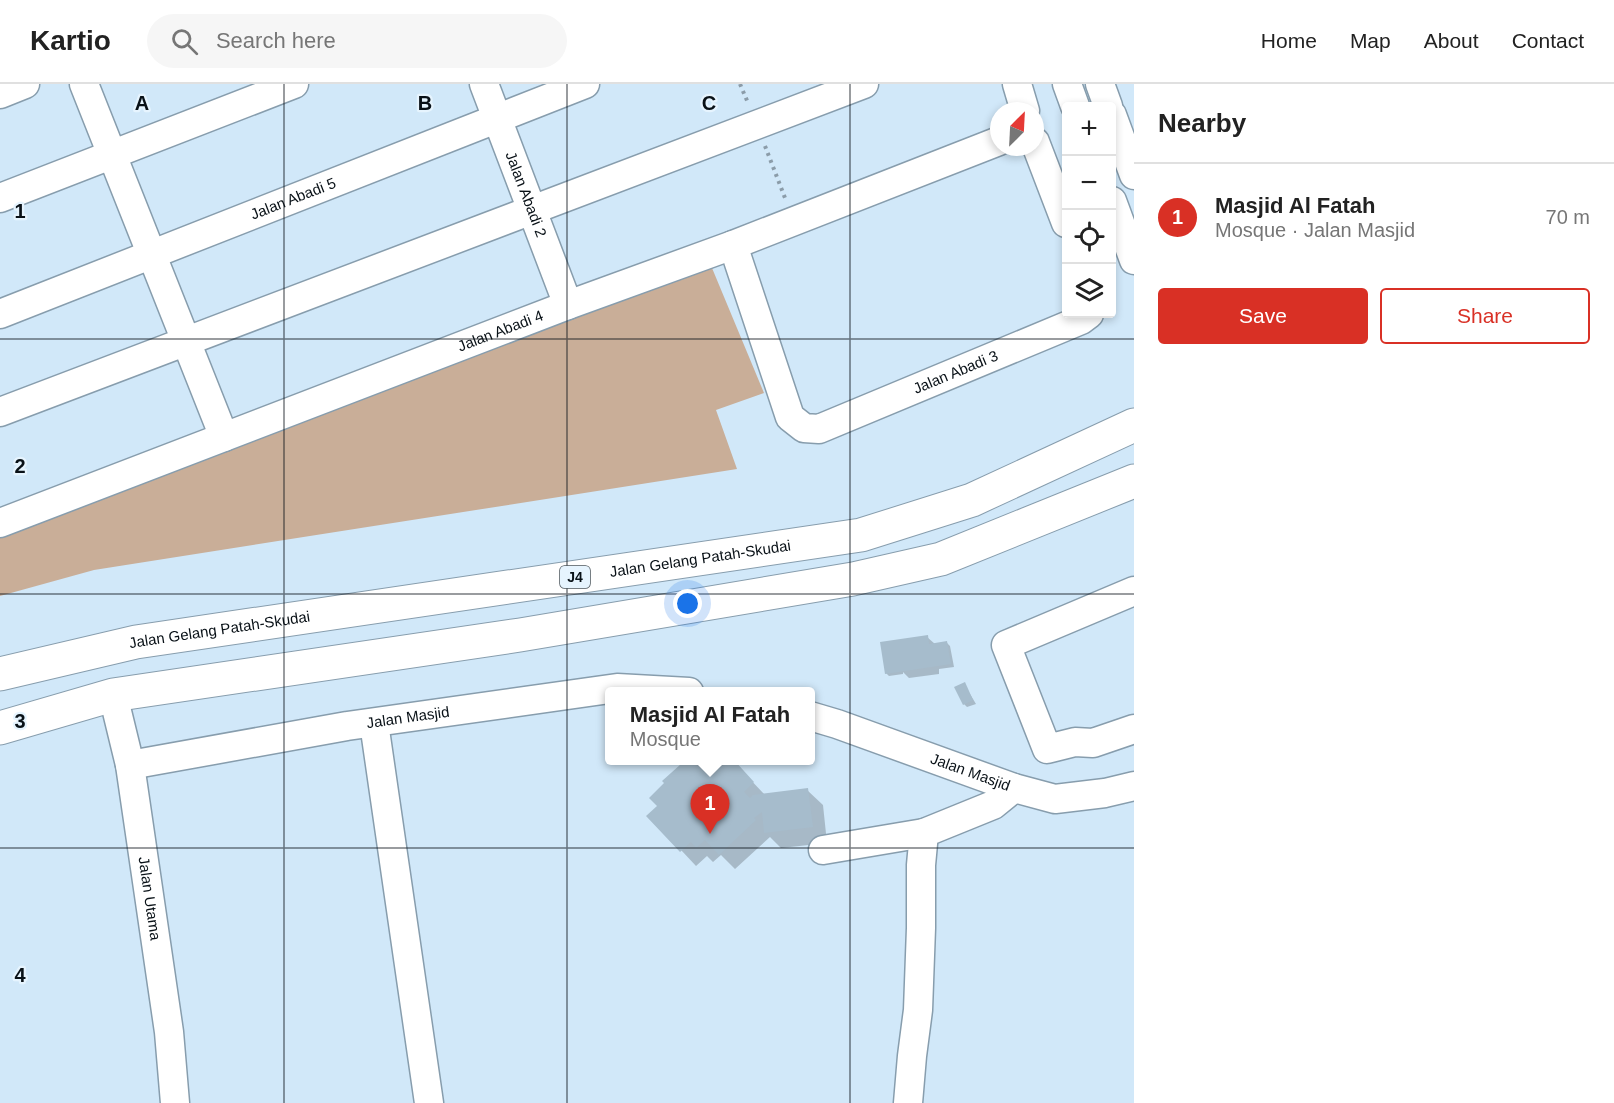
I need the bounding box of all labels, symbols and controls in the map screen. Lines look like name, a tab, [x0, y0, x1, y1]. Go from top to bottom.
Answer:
search box	[147, 14, 567, 68]
text: Kartio	[30, 25, 111, 56]
icon: search	[168, 25, 201, 58]
text: Search here	[216, 28, 336, 53]
text: Home	[1261, 29, 1317, 52]
text: Map	[1350, 29, 1391, 52]
text: About	[1424, 29, 1479, 52]
text: Contact	[1512, 29, 1584, 52]
text: A	[135, 92, 149, 114]
text: B	[418, 92, 432, 114]
text: C	[702, 92, 716, 114]
north arrow	[990, 102, 1044, 156]
map controls	[1062, 102, 1116, 318]
button: +	[1062, 102, 1116, 156]
text: Nearby	[1158, 108, 1246, 138]
street label: Jalan Abadi 2	[502, 149, 550, 239]
button: −	[1062, 156, 1116, 210]
street label: Jalan Abadi 5	[248, 174, 338, 223]
text: Masjid Al Fatah	[1215, 193, 1376, 218]
text: 1	[14, 200, 26, 222]
text: 1	[1172, 206, 1183, 228]
text: 70 m	[1546, 206, 1590, 228]
button: locate	[1062, 210, 1116, 264]
text: Mosque · Jalan Masjid	[1215, 219, 1415, 241]
button: layers	[1062, 264, 1116, 318]
button: Save	[1158, 288, 1368, 344]
button: Share	[1380, 288, 1590, 344]
street label: Jalan Abadi 4	[455, 306, 545, 355]
street label: Jalan Abadi 3	[911, 347, 1000, 397]
text: 2	[14, 455, 26, 477]
street label: Jalan Gelang Patah-Skudai	[608, 536, 792, 580]
road number: J4	[560, 566, 590, 588]
your location	[673, 589, 702, 618]
street label: Jalan Gelang Patah-Skudai	[127, 607, 311, 651]
popup	[605, 687, 815, 765]
text: Masjid Al Fatah	[630, 702, 790, 727]
street label: Jalan Masjid	[365, 703, 450, 731]
text: 3	[14, 710, 26, 732]
text: Mosque	[630, 728, 701, 750]
street label: Jalan Masjid	[928, 750, 1013, 794]
pin: 1	[690, 784, 730, 834]
street label: Jalan Utama	[136, 856, 165, 942]
text: 4	[14, 964, 26, 986]

